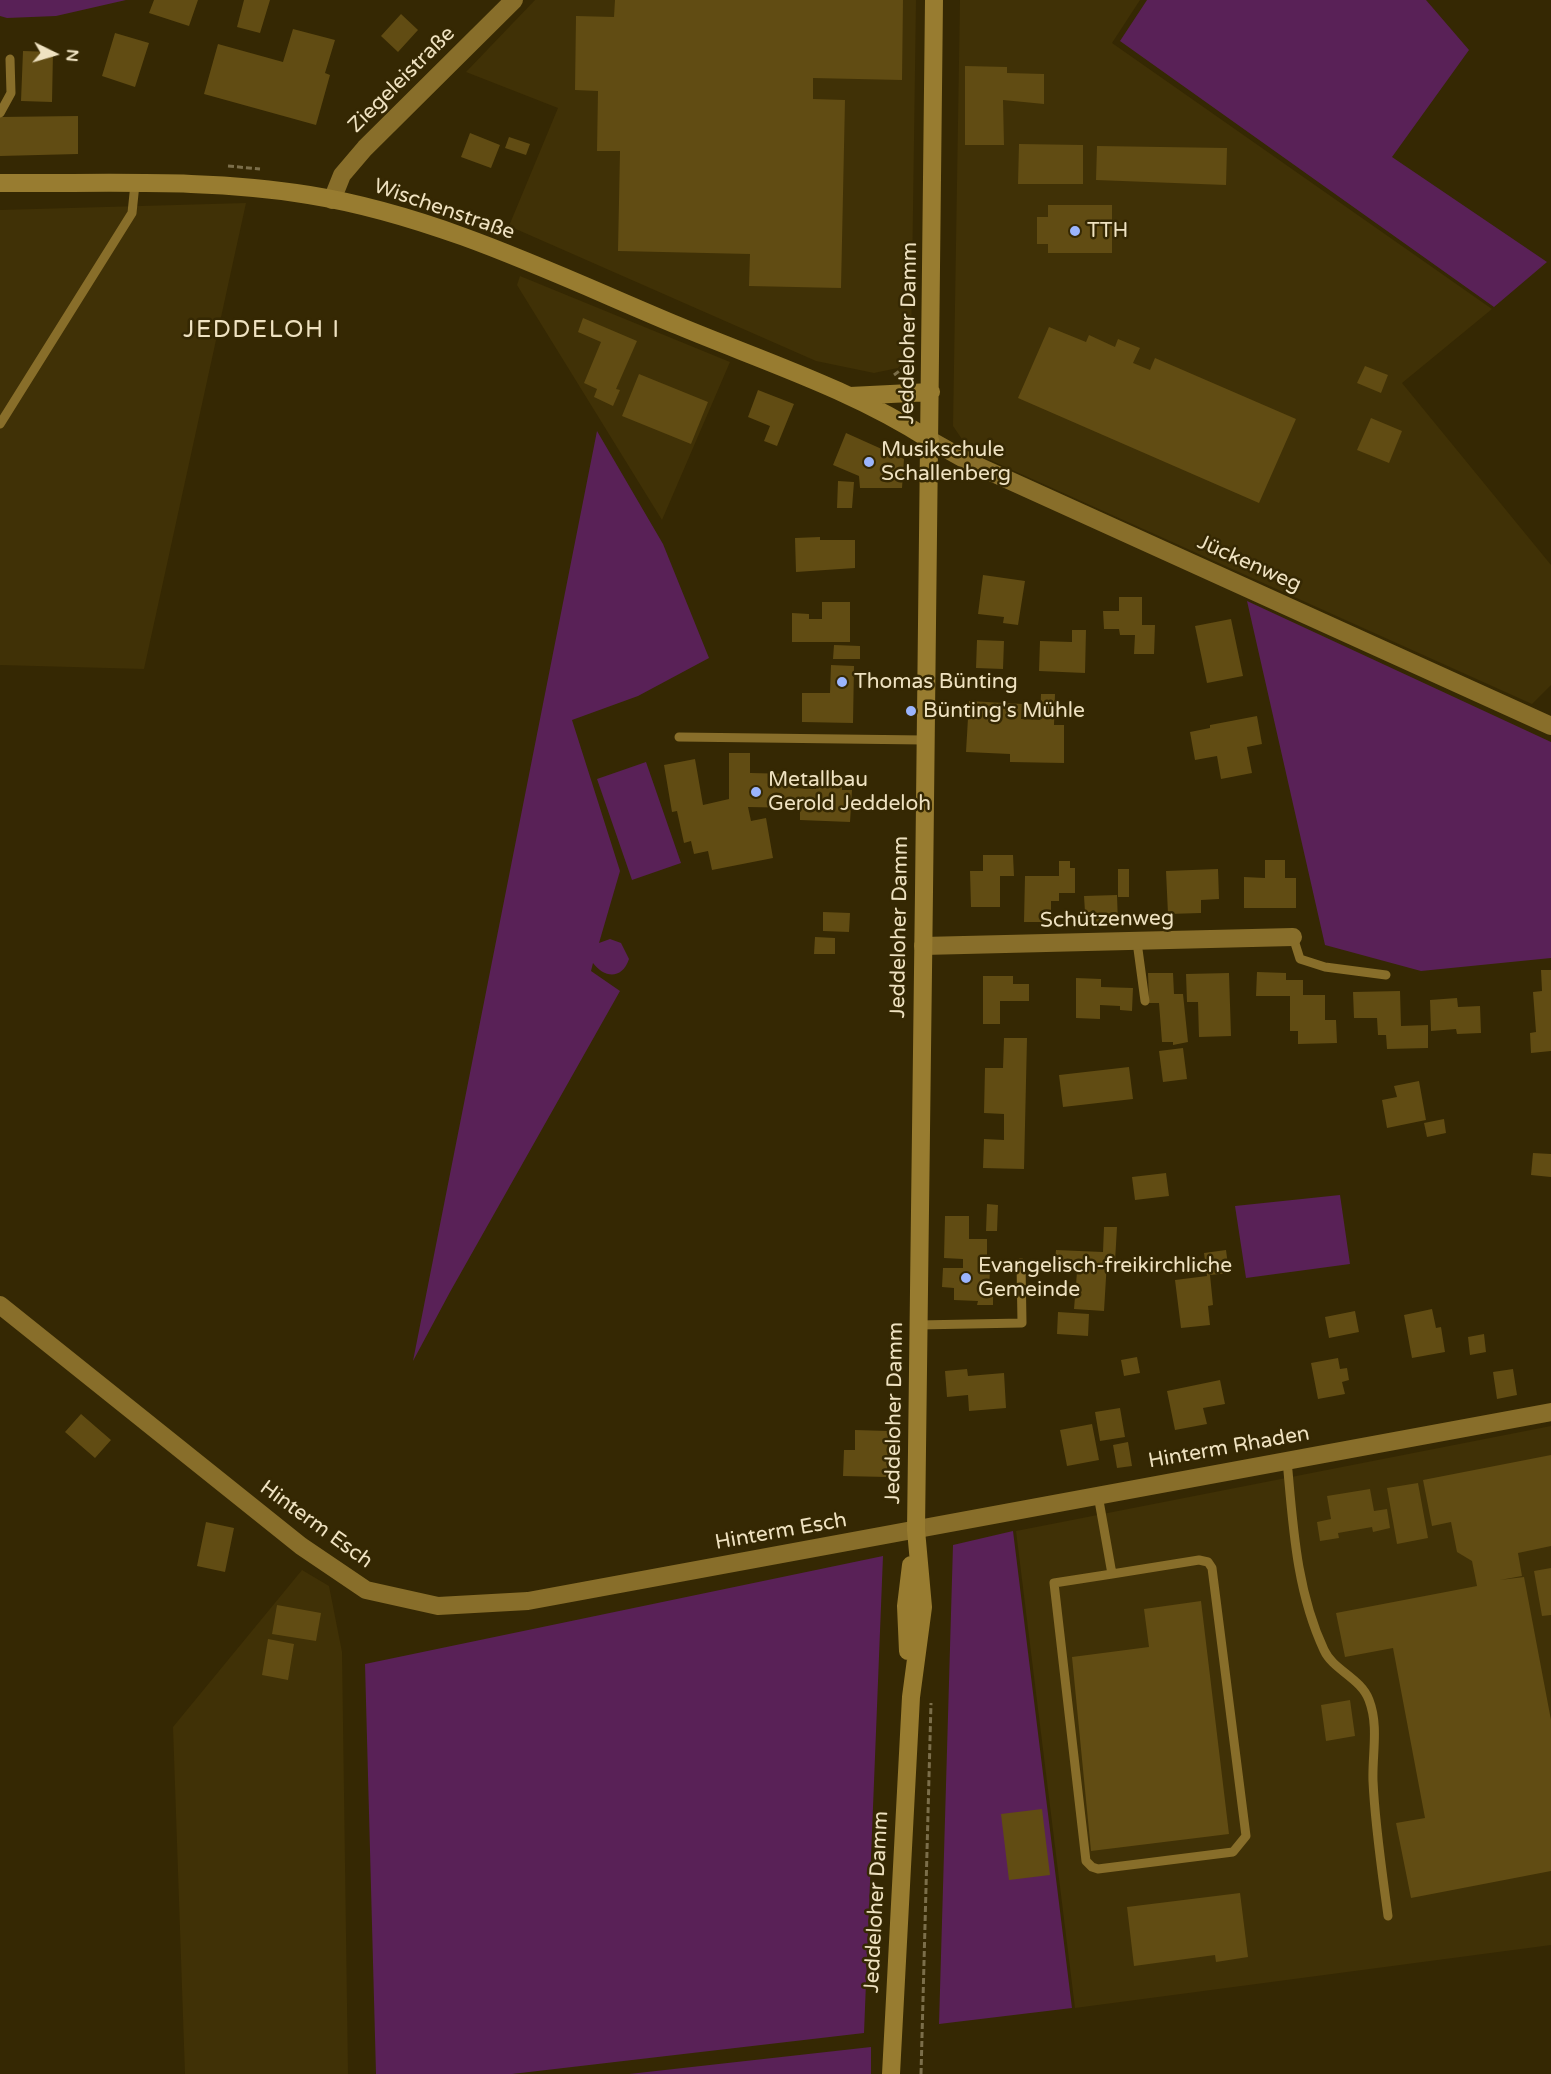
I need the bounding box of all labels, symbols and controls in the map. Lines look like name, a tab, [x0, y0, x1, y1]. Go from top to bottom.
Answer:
street label: Ziegeleistraße	[343, 21, 461, 139]
north arrow	[24, 24, 84, 84]
text: N	[61, 48, 82, 63]
street label: Wischenstraße	[370, 174, 518, 246]
place label: TTH	[1087, 218, 1128, 244]
marker: TTH	[1068, 224, 1082, 238]
street label: Jeddeloher Damm	[895, 242, 923, 424]
district label: JEDDELOH I	[183, 317, 341, 345]
place label: Musikschule Schallenberg	[881, 437, 1011, 487]
marker: Musikschule Schallenberg	[862, 455, 876, 469]
street label: Jückenweg	[1193, 530, 1305, 598]
place label: Thomas Bünting	[854, 669, 1018, 695]
marker: Thomas Bünting	[835, 675, 849, 689]
place label: Bünting's Mühle	[923, 698, 1085, 724]
marker: Bünting's Mühle	[904, 704, 918, 718]
place label: Metallbau Gerold Jeddeloh	[768, 767, 931, 817]
marker: Metallbau Gerold Jeddeloh	[749, 785, 763, 799]
street label: Jeddeloher Damm	[886, 836, 914, 1018]
street label: Schützenweg	[1040, 906, 1174, 934]
place label: Evangelisch-freikirchliche Gemeinde	[978, 1253, 1232, 1303]
marker: Evangelisch-freikirchliche Gemeinde	[959, 1271, 973, 1285]
street label: Jeddeloher Damm	[881, 1322, 909, 1504]
street label: Hinterm Rhaden	[1146, 1421, 1312, 1475]
street label: Hinterm Esch	[255, 1476, 377, 1574]
street label: Hinterm Esch	[713, 1508, 849, 1556]
street label: Jeddeloher Damm	[860, 1810, 894, 1994]

